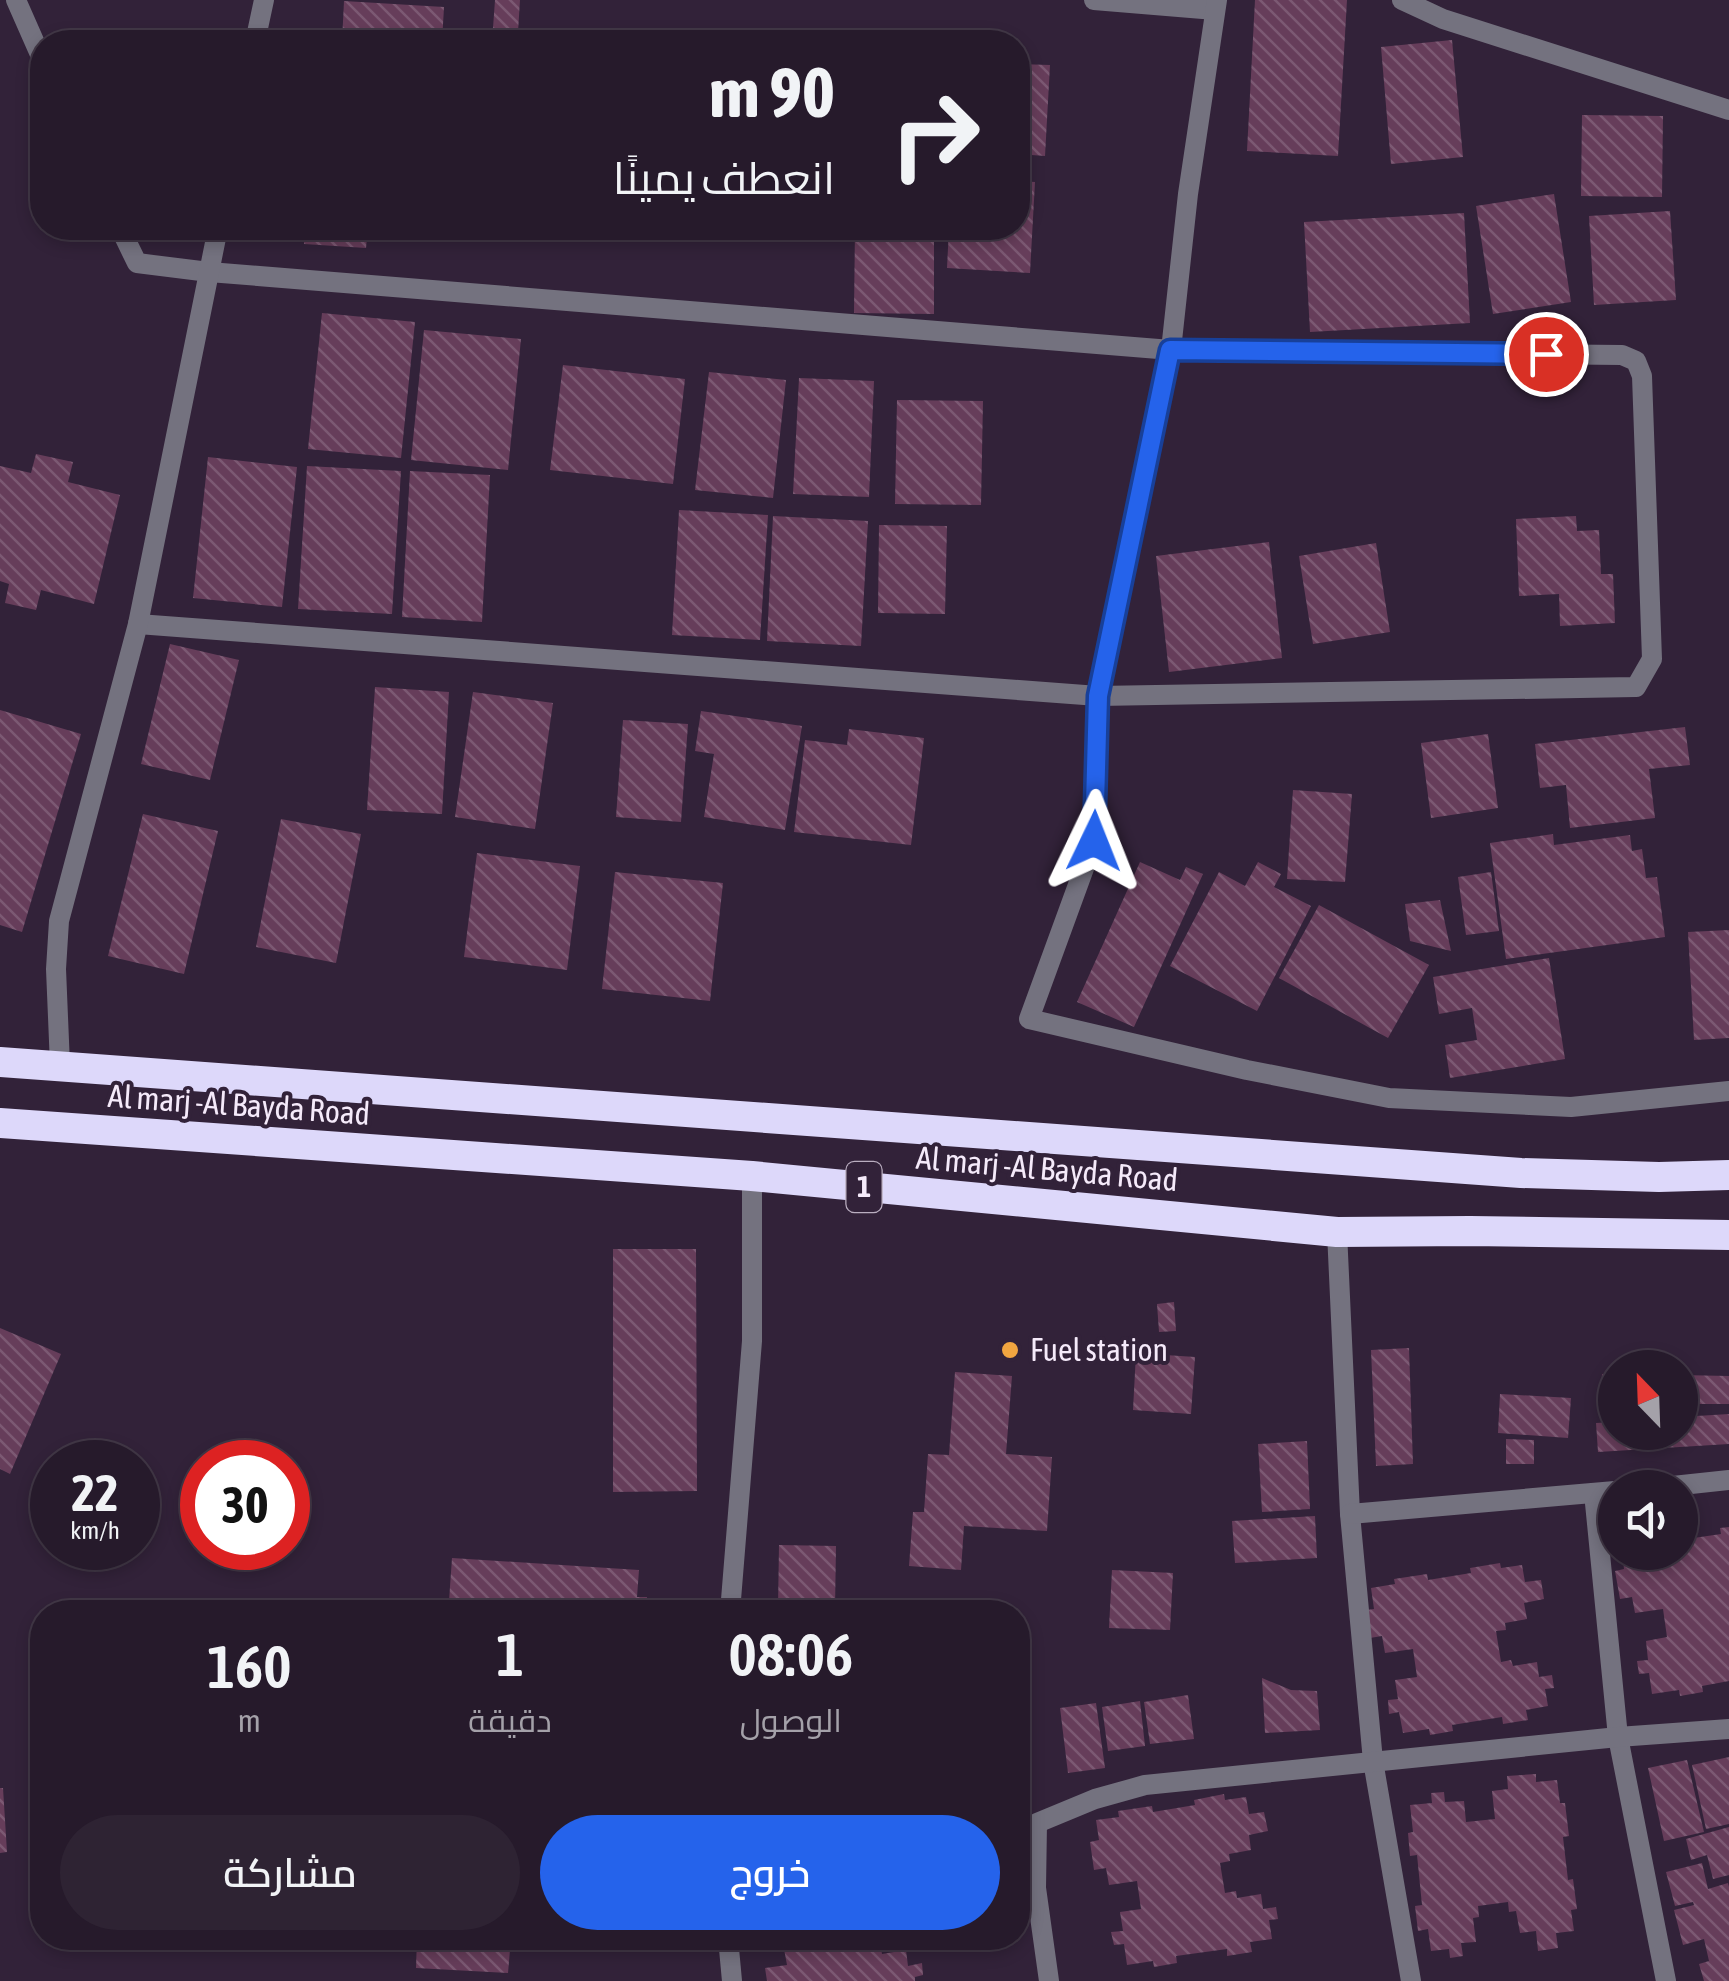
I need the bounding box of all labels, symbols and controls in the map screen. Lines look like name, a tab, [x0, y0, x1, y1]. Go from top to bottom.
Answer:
text: 90 m	[709, 52, 835, 132]
icon: right	[870, 70, 1000, 200]
text: انعطف يمينًا	[613, 152, 835, 204]
pin	[1504, 312, 1589, 397]
icon: arrive	[1519, 327, 1574, 382]
position arrow	[1042, 789, 1146, 893]
street label: Al marj -Al Bayda Road	[107, 1077, 371, 1132]
street label: Al marj -Al Bayda Road	[915, 1139, 1179, 1198]
road number: 1	[846, 1162, 882, 1212]
place label: Fuel station	[1030, 1331, 1168, 1368]
marker: Fuel station	[999, 1339, 1021, 1361]
north arrow	[1598, 1350, 1698, 1450]
map controls	[1598, 1350, 1698, 1570]
speed limit sign: 30	[180, 1440, 310, 1570]
text: 22	[71, 1464, 118, 1522]
button: sound	[1598, 1470, 1698, 1570]
text: km/h	[70, 1516, 120, 1544]
text: 1	[496, 1620, 524, 1689]
text: 08:06	[728, 1620, 853, 1689]
text: 160	[207, 1632, 292, 1701]
text: m	[238, 1702, 261, 1739]
text: دقيقة	[468, 1702, 552, 1739]
text: الوصول	[740, 1702, 842, 1739]
button: مشاركة	[60, 1815, 520, 1930]
button: خروج	[540, 1815, 1000, 1930]

